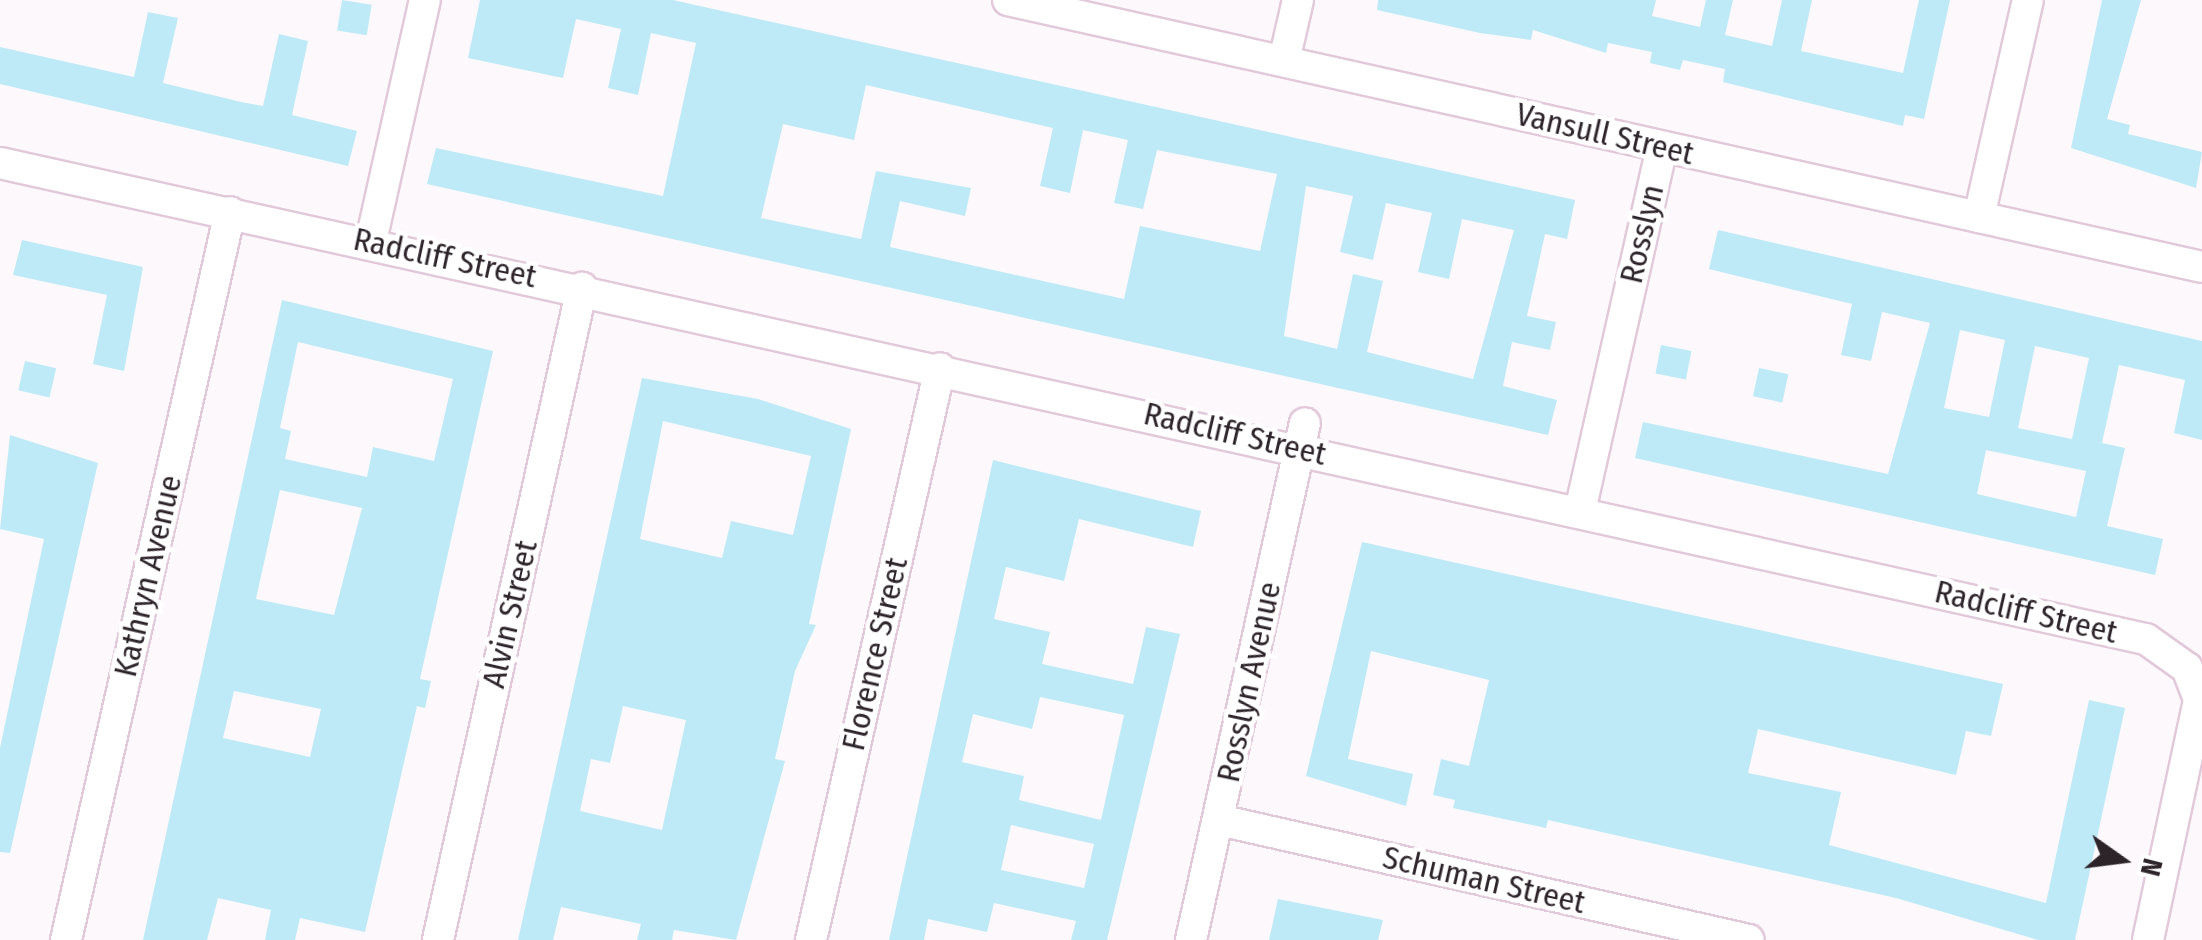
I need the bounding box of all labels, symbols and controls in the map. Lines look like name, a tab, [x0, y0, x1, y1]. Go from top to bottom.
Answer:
street label: Vansull Street	[1512, 95, 1698, 173]
street label: Rosslyn	[1612, 181, 1672, 287]
street label: Radcliff Street	[350, 220, 540, 296]
street label: Radcliff Street	[1140, 394, 1330, 474]
street label: Kathryn Avenue	[106, 471, 190, 681]
street label: Alvin Street	[474, 536, 546, 692]
street label: Florence Street	[834, 554, 916, 754]
street label: Radcliff Street	[1931, 572, 2121, 652]
street label: Rosslyn Avenue	[1209, 578, 1289, 786]
north arrow	[2072, 810, 2172, 910]
street label: Schuman Street	[1379, 838, 1589, 922]
text: N	[2134, 855, 2170, 880]

